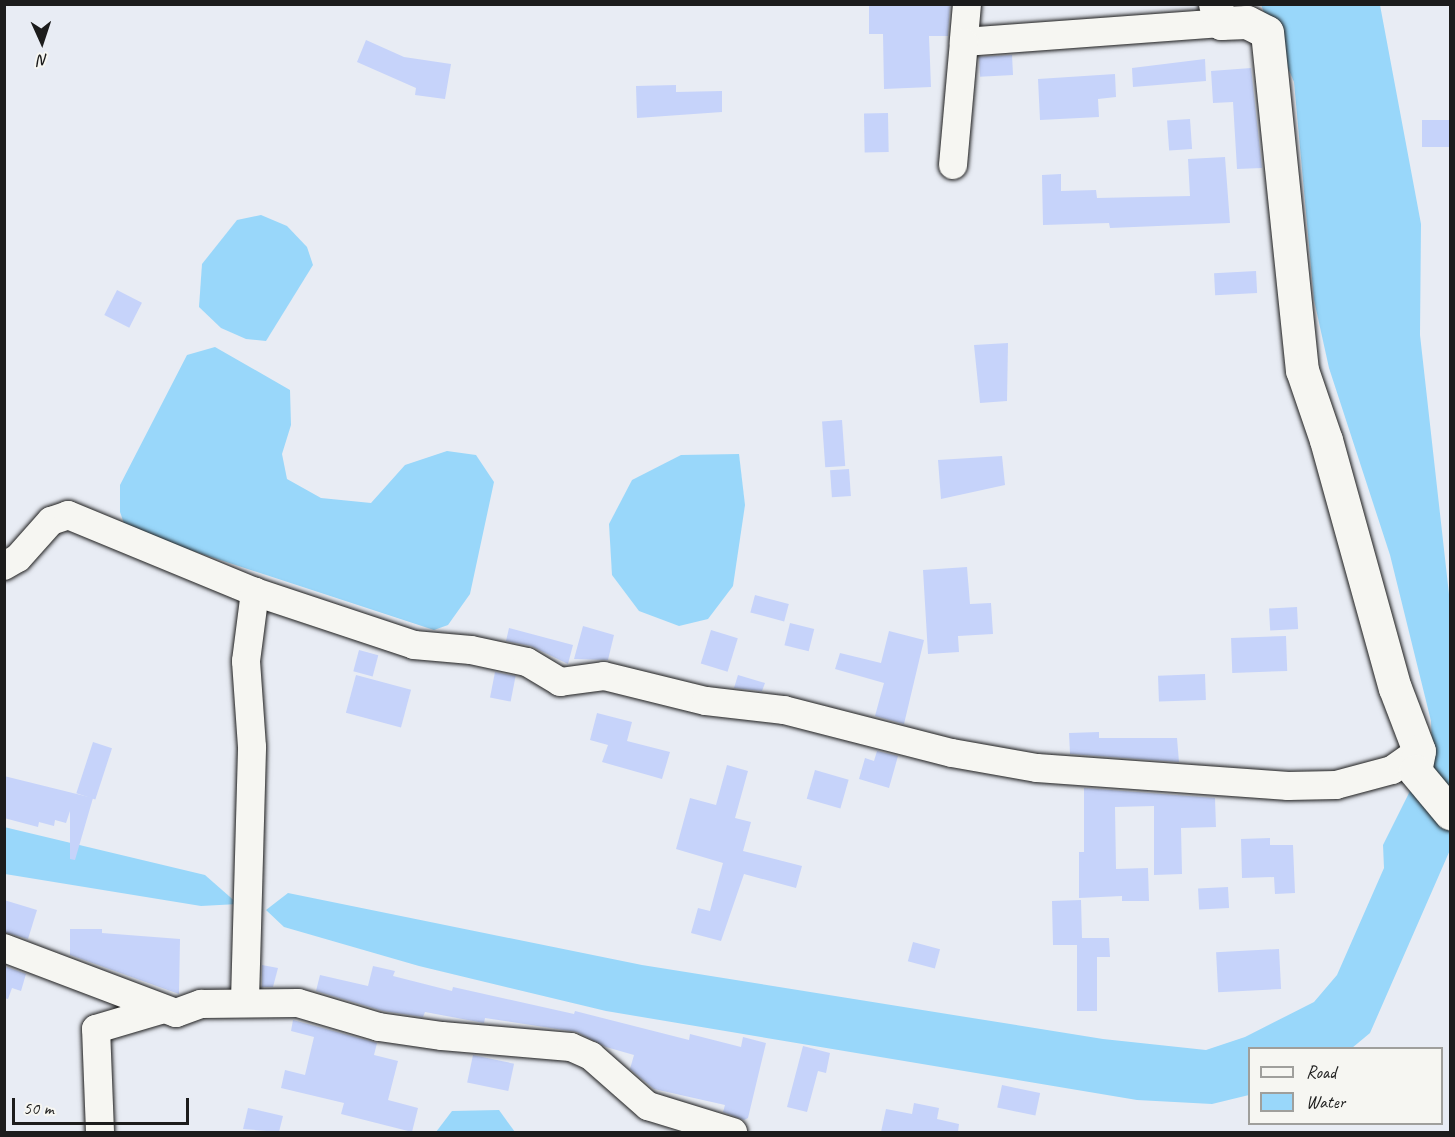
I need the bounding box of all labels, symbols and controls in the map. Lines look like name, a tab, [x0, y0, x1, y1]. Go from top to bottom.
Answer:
north arrow	[12, 12, 72, 72]
text: N	[37, 50, 48, 70]
legend	[1248, 1047, 1443, 1125]
text: Road	[1306, 1061, 1336, 1083]
scale bar	[15, 1086, 192, 1124]
text: Water	[1306, 1091, 1345, 1113]
text: 50 m	[23, 1097, 54, 1119]

